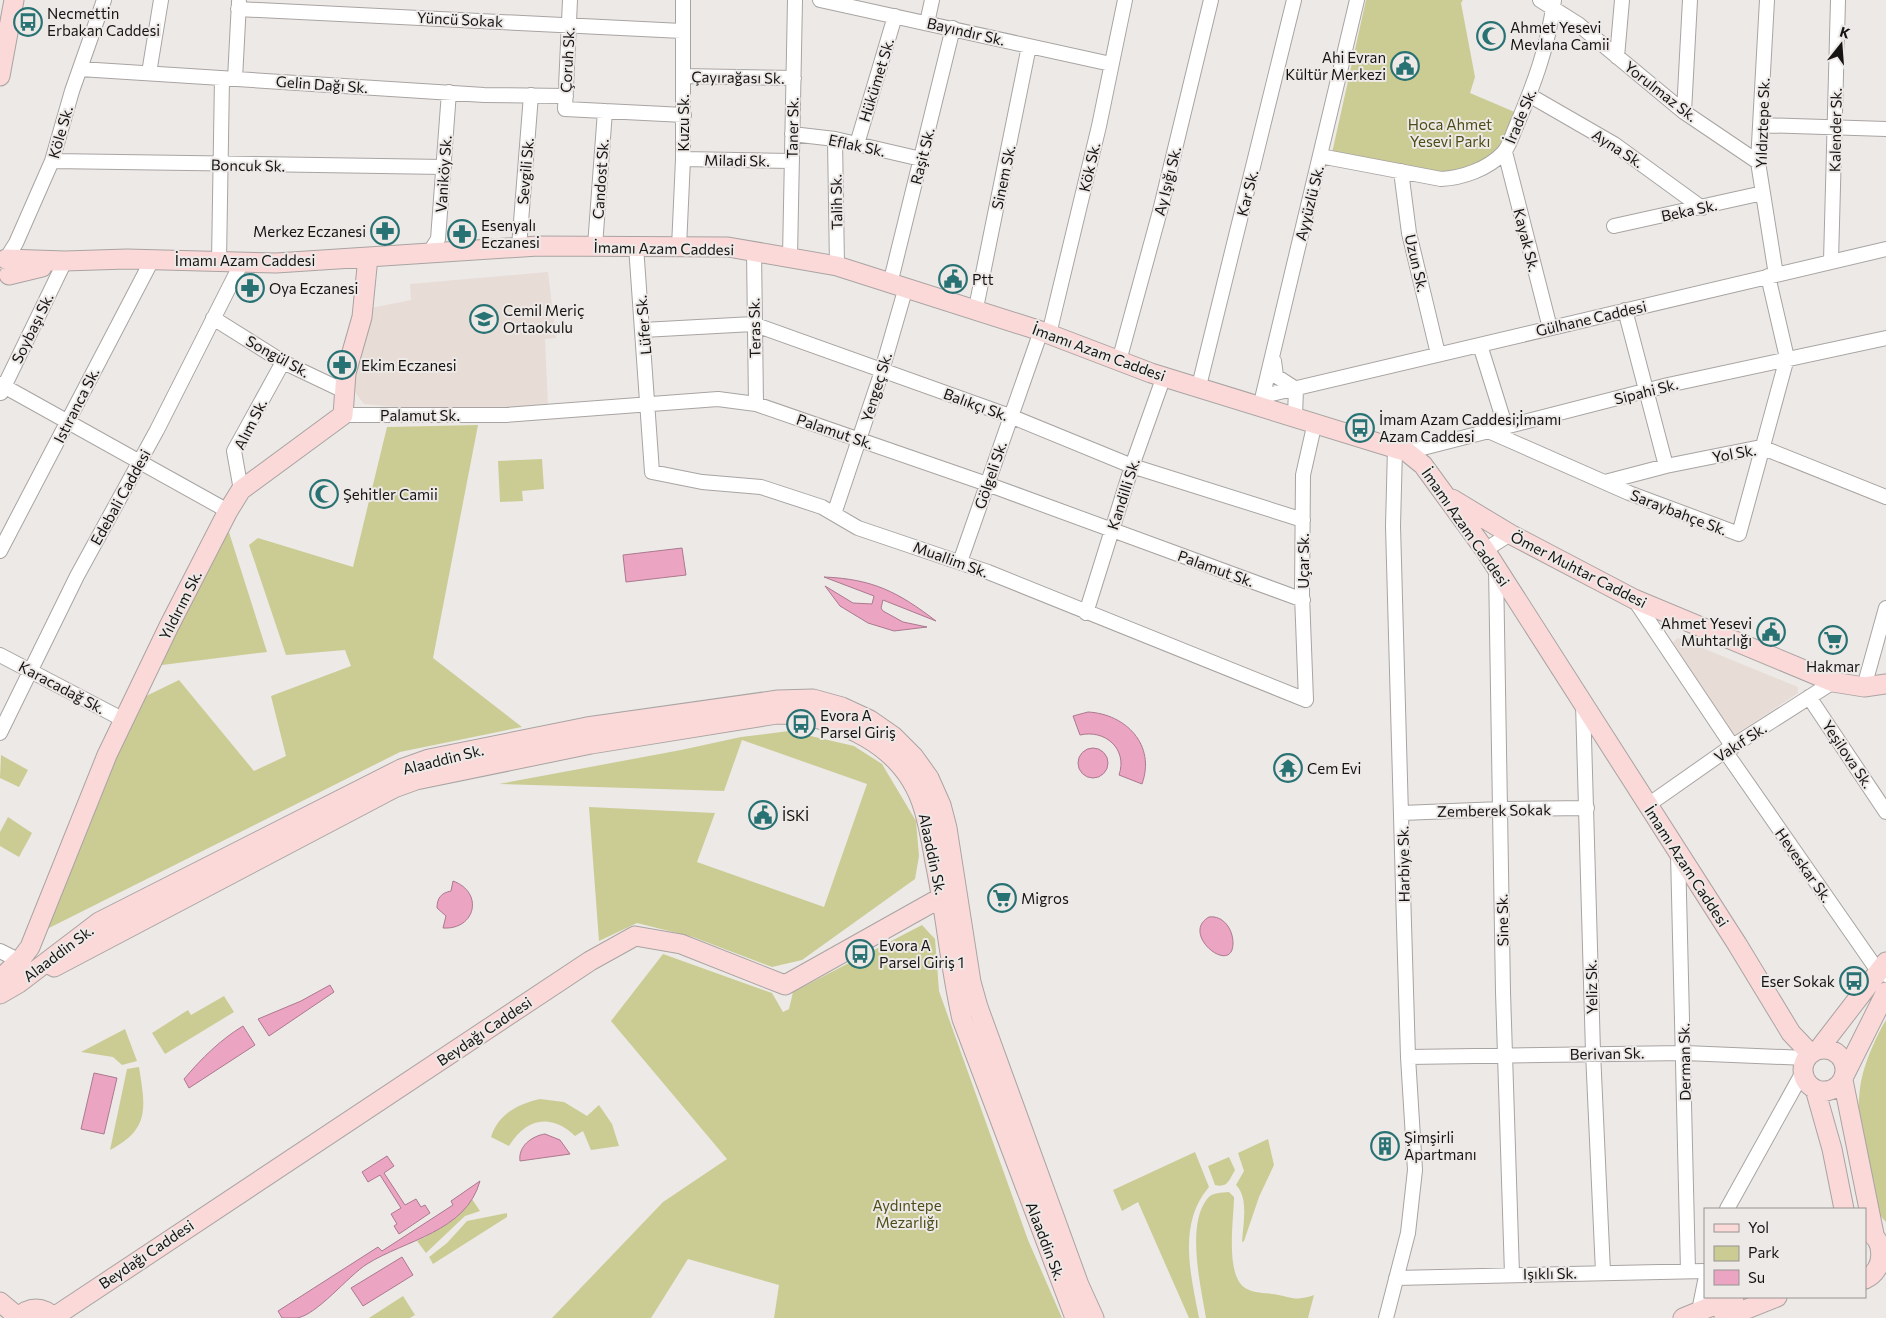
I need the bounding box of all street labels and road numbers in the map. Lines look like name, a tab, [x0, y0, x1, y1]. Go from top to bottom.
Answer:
street label: Yüncü Sokak	[416, 8, 504, 30]
street label: Bayındır Sk.	[925, 13, 1007, 49]
street label: Çoruh Sk.	[556, 27, 578, 93]
street label: Hükümet Sk.	[855, 36, 897, 124]
street label: Yorulmaz Sk.	[1621, 57, 1701, 125]
street label: Çayırağası Sk.	[691, 67, 785, 87]
street label: Gelin Dağı Sk.	[275, 72, 369, 96]
street label: Yıldıztepe Sk.	[1751, 77, 1773, 169]
street label: İrade Sk.	[1500, 86, 1540, 146]
street label: Kalender Sk.	[1825, 88, 1845, 172]
street label: Kuzu Sk.	[674, 94, 692, 152]
street label: Taner Sk.	[782, 97, 802, 159]
street label: Köle Sk.	[44, 104, 76, 160]
street label: Ayna Sk.	[1589, 125, 1647, 171]
street label: Raşit Sk.	[906, 126, 938, 186]
street label: Eflak Sk.	[827, 130, 887, 160]
street label: Vaniköy Sk.	[431, 135, 455, 213]
street label: Sevgili Sk.	[513, 137, 537, 205]
street label: Candost Sk.	[588, 138, 612, 220]
street label: Kök Sk.	[1075, 141, 1103, 193]
street label: Sinem Sk.	[987, 143, 1019, 211]
street label: Ay Işığı Sk.	[1150, 145, 1184, 217]
street label: Miladi Sk.	[704, 150, 770, 170]
street label: Boncuk Sk.	[211, 155, 285, 175]
street label: Ayyüzlü Sk.	[1291, 164, 1327, 242]
street label: Kar Sk.	[1233, 168, 1261, 218]
street label: Talih Sk.	[827, 174, 845, 230]
street label: Beka Sk.	[1659, 195, 1719, 225]
street label: Kayak Sk.	[1510, 206, 1544, 274]
street label: Uzun Sk.	[1402, 232, 1432, 294]
street label: İmamı Azam Caddesi	[594, 238, 734, 258]
street label: İmamı Azam Caddesi	[175, 251, 315, 269]
street label: Soybaşı Sk.	[7, 290, 57, 366]
street label: Lüfer Sk.	[631, 294, 655, 356]
street label: Gülhane Caddesi	[1534, 297, 1648, 339]
street label: Teras Sk.	[744, 298, 764, 358]
street label: İmamı Azam Caddesi	[1030, 319, 1168, 385]
street label: Songül Sk.	[243, 331, 313, 381]
street label: Yengeç Sk.	[857, 350, 895, 424]
street label: Istıranca Sk.	[49, 364, 103, 446]
street label: Sipahi Sk.	[1612, 374, 1680, 408]
street label: Balıkçı Sk.	[941, 384, 1011, 424]
street label: Alım Sk.	[230, 396, 270, 452]
street label: Palamut Sk.	[380, 406, 460, 424]
street label: Palamut Sk.	[794, 409, 876, 453]
street label: Gölgeli Sk.	[970, 439, 1010, 511]
street label: Yol Sk.	[1711, 440, 1757, 466]
street label: Edebali Caddesi	[86, 446, 154, 548]
street label: Kandilli Sk.	[1103, 456, 1143, 532]
street label: İmamı Azam Caddesi	[1418, 464, 1514, 590]
street label: Saraybahçe Sk.	[1628, 485, 1730, 539]
street label: Ömer Muhtar Caddesi	[1508, 527, 1650, 611]
street label: Uçar Sk.	[1294, 533, 1312, 589]
street label: Muallim Sk.	[911, 537, 991, 581]
street label: Palamut Sk.	[1175, 546, 1257, 590]
street label: Yıldırım Sk.	[155, 567, 205, 643]
street label: Karacadağ Sk.	[16, 657, 108, 717]
street label: Yeşilova Sk.	[1819, 717, 1877, 791]
street label: Vakıf Sk.	[1711, 718, 1769, 766]
street label: Alaaddin Sk.	[401, 740, 485, 778]
street label: Zemberek Sokak	[1437, 800, 1551, 820]
street label: İmamı Azam Caddesi	[1641, 802, 1733, 930]
street label: Alaaddin Sk.	[916, 812, 950, 896]
street label: Heveskar Sk.	[1772, 824, 1836, 906]
street label: Harbiye Sk.	[1393, 826, 1413, 902]
street label: Sine Sk.	[1493, 894, 1511, 946]
street label: Alaaddin Sk.	[19, 921, 97, 985]
street label: Yeliz Sk.	[1582, 959, 1600, 1015]
street label: Beydağı Caddesi	[433, 993, 535, 1069]
street label: Derman Sk.	[1674, 1023, 1694, 1101]
street label: Berivan Sk.	[1569, 1043, 1645, 1063]
street label: Alaaddin Sk.	[1023, 1199, 1069, 1283]
street label: Beydağı Caddesi	[95, 1216, 197, 1292]
street label: Işıklı Sk.	[1523, 1264, 1577, 1282]

